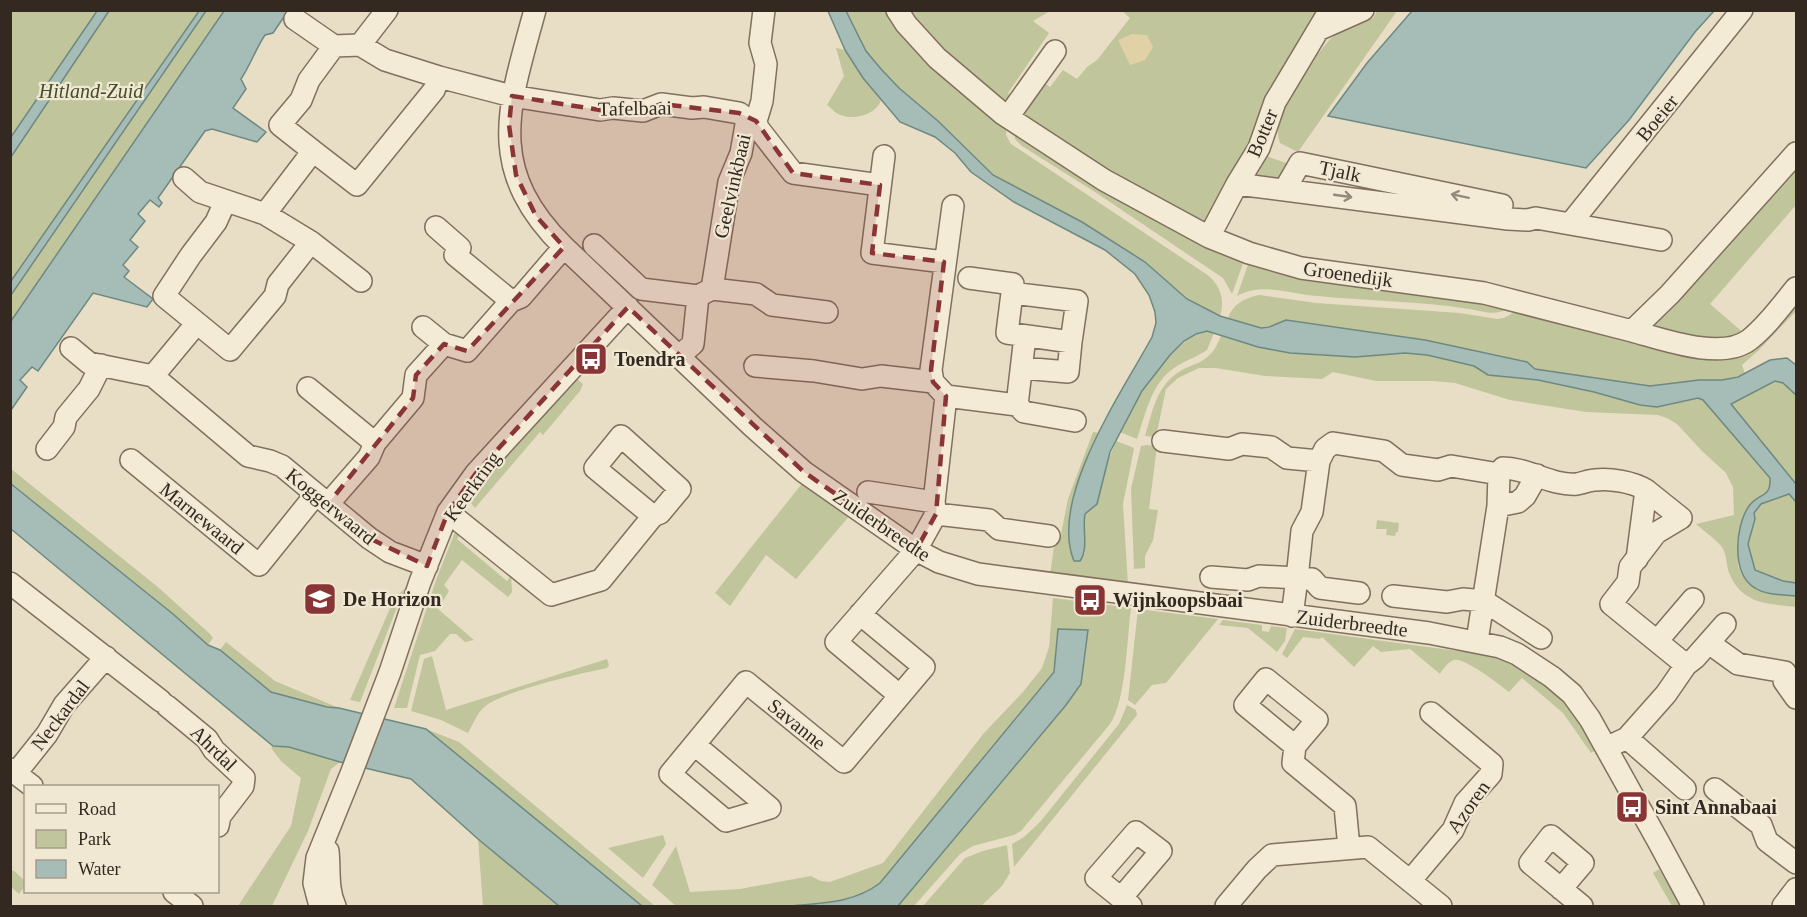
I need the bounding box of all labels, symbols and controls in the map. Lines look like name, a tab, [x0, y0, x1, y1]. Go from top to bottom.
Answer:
park label: Hitland-Zuid	[38, 80, 144, 102]
street label: Boeier	[1632, 90, 1683, 146]
street label: Tafelbaai	[598, 96, 673, 120]
street label: Botter	[1242, 105, 1282, 160]
street label: Geelvinkbaai	[709, 131, 755, 240]
street label: Tjalk	[1317, 156, 1363, 187]
one-way arrow	[1451, 190, 1470, 201]
one-way arrow	[1333, 191, 1353, 202]
street label: Groenedijk	[1302, 257, 1394, 292]
bus stop icon: Toendra	[573, 341, 609, 377]
place label: Toendra	[614, 348, 686, 370]
street label: Keerkring	[439, 447, 506, 526]
street label: Koggerwaard	[281, 463, 380, 550]
street label: Marnewaard	[156, 478, 248, 558]
street label: Zuiderbreedte	[829, 485, 935, 566]
school or university icon: De Horizon	[302, 581, 338, 617]
bus stop icon: Wijnkoopsbaai	[1072, 582, 1108, 618]
place label: De Horizon	[343, 588, 441, 610]
place label: Wijnkoopsbaai	[1113, 589, 1243, 612]
street label: Zuiderbreedte	[1295, 605, 1409, 641]
street label: Neckardal	[26, 675, 94, 754]
street label: Savanne	[764, 694, 830, 754]
street label: Ahrdal	[186, 721, 242, 776]
street label: Azoren	[1442, 777, 1494, 837]
legend	[24, 785, 219, 893]
bus stop icon: Sint Annabaai	[1614, 789, 1650, 825]
place label: Sint Annabaai	[1655, 796, 1777, 818]
text: Road	[78, 799, 116, 819]
text: Park	[78, 829, 111, 849]
text: Water	[78, 859, 121, 879]

